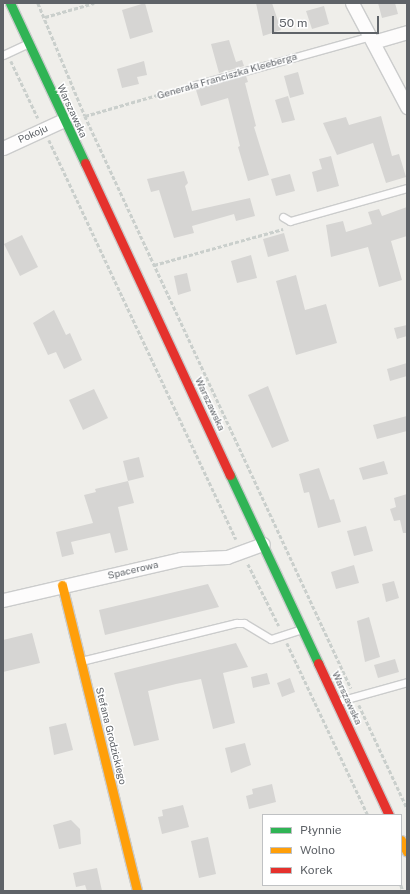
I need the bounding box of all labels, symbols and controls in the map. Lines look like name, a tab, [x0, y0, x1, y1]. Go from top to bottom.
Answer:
scale bar	[274, 8, 381, 34]
text: 50 m	[279, 16, 307, 30]
street label: Generała Franciszka Kleeberga	[156, 50, 298, 102]
street label: Warszawska	[54, 82, 90, 140]
street label: Pokoju	[16, 122, 50, 146]
street label: Warszawska	[192, 375, 228, 433]
street label: Spacerowa	[106, 558, 160, 582]
street label: Warszawska	[329, 669, 365, 727]
street label: Stefana Grodzickiego	[93, 686, 129, 786]
legend	[262, 814, 402, 886]
text: Płynnie	[300, 823, 342, 837]
text: Wolno	[300, 843, 335, 857]
text: Korek	[300, 863, 333, 877]

